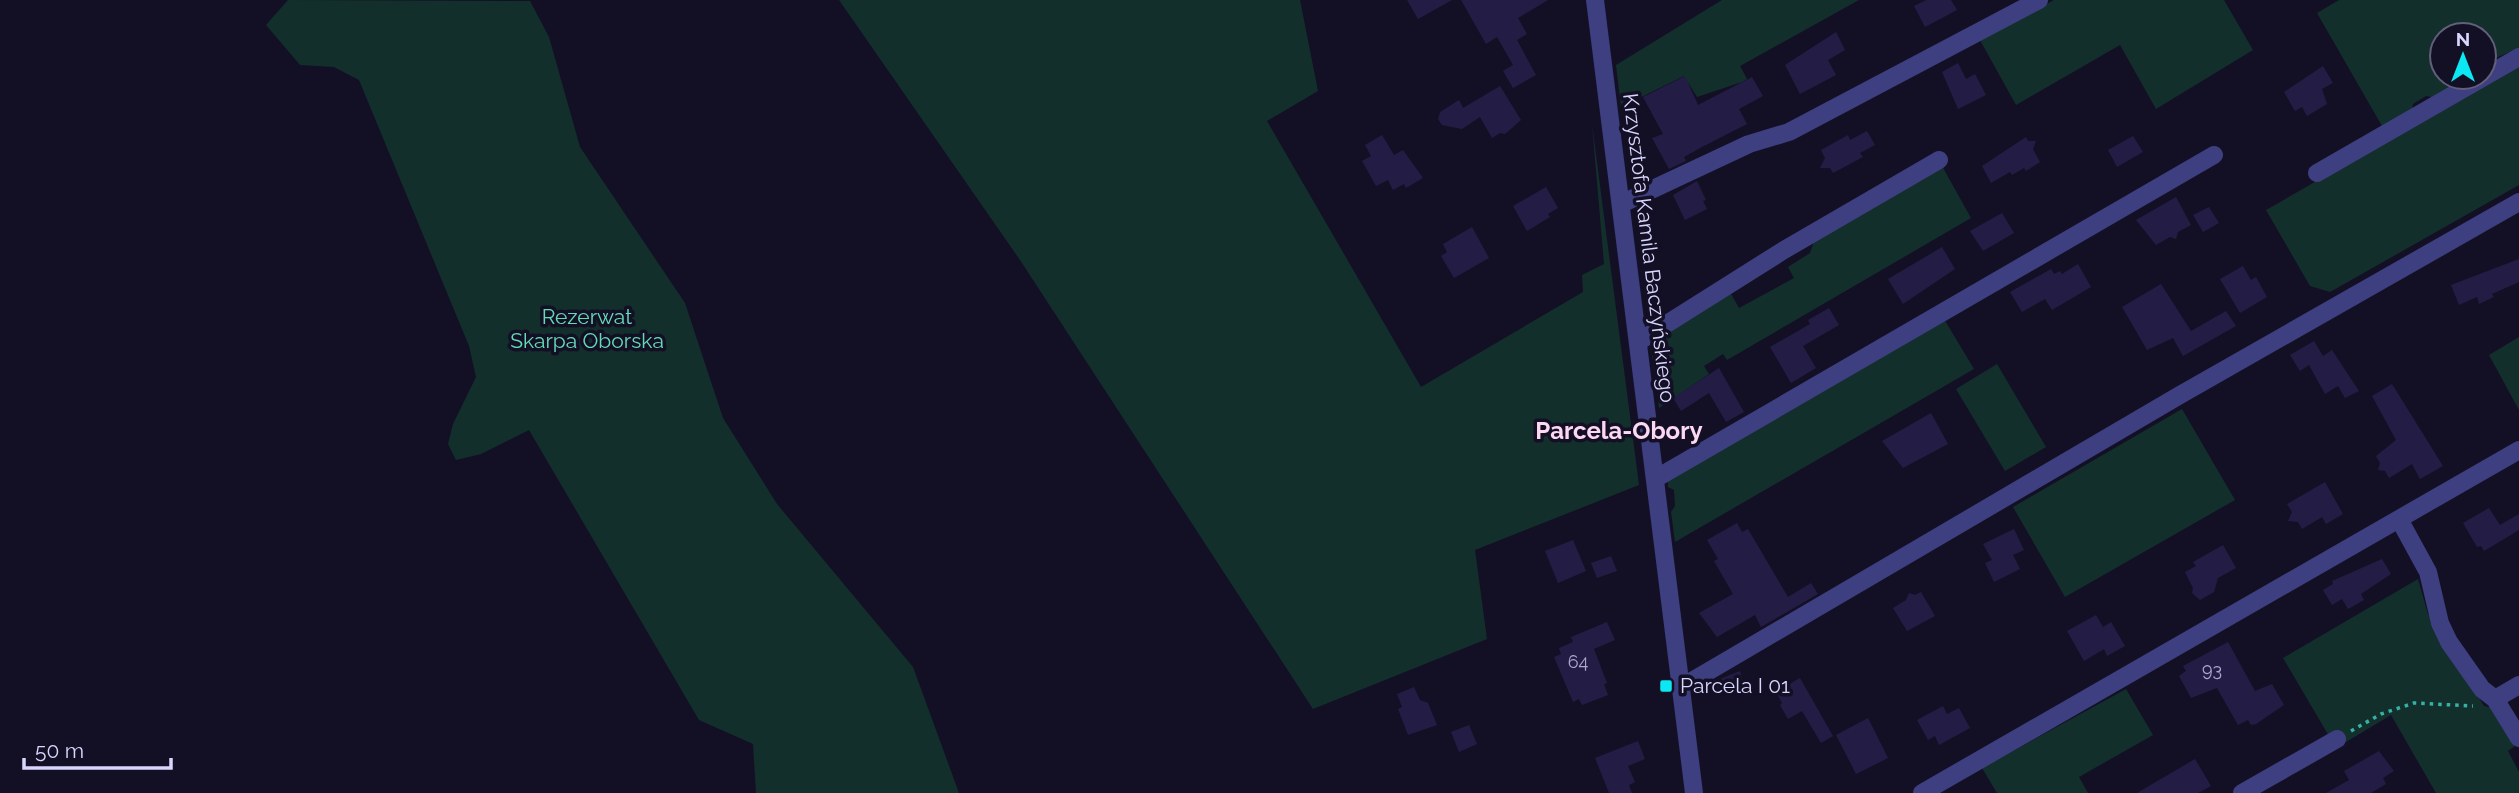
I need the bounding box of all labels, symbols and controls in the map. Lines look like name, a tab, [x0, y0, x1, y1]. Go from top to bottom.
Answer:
north arrow	[2428, 21, 2498, 91]
text: N	[2456, 28, 2470, 50]
street label: Krzysztofa Kamila Baczyńskiego	[1618, 92, 1681, 404]
park label: Rezerwat Skarpa Oborska	[510, 304, 664, 353]
district label: Parcela-Obory	[1535, 416, 1703, 445]
house number: 64	[1568, 651, 1589, 672]
house number: 93	[2202, 659, 2222, 680]
place label: Parcela I 01	[1680, 673, 1790, 698]
marker: Parcela I 01	[1658, 678, 1674, 694]
scale bar	[24, 726, 172, 770]
text: 50 m	[35, 738, 84, 763]

